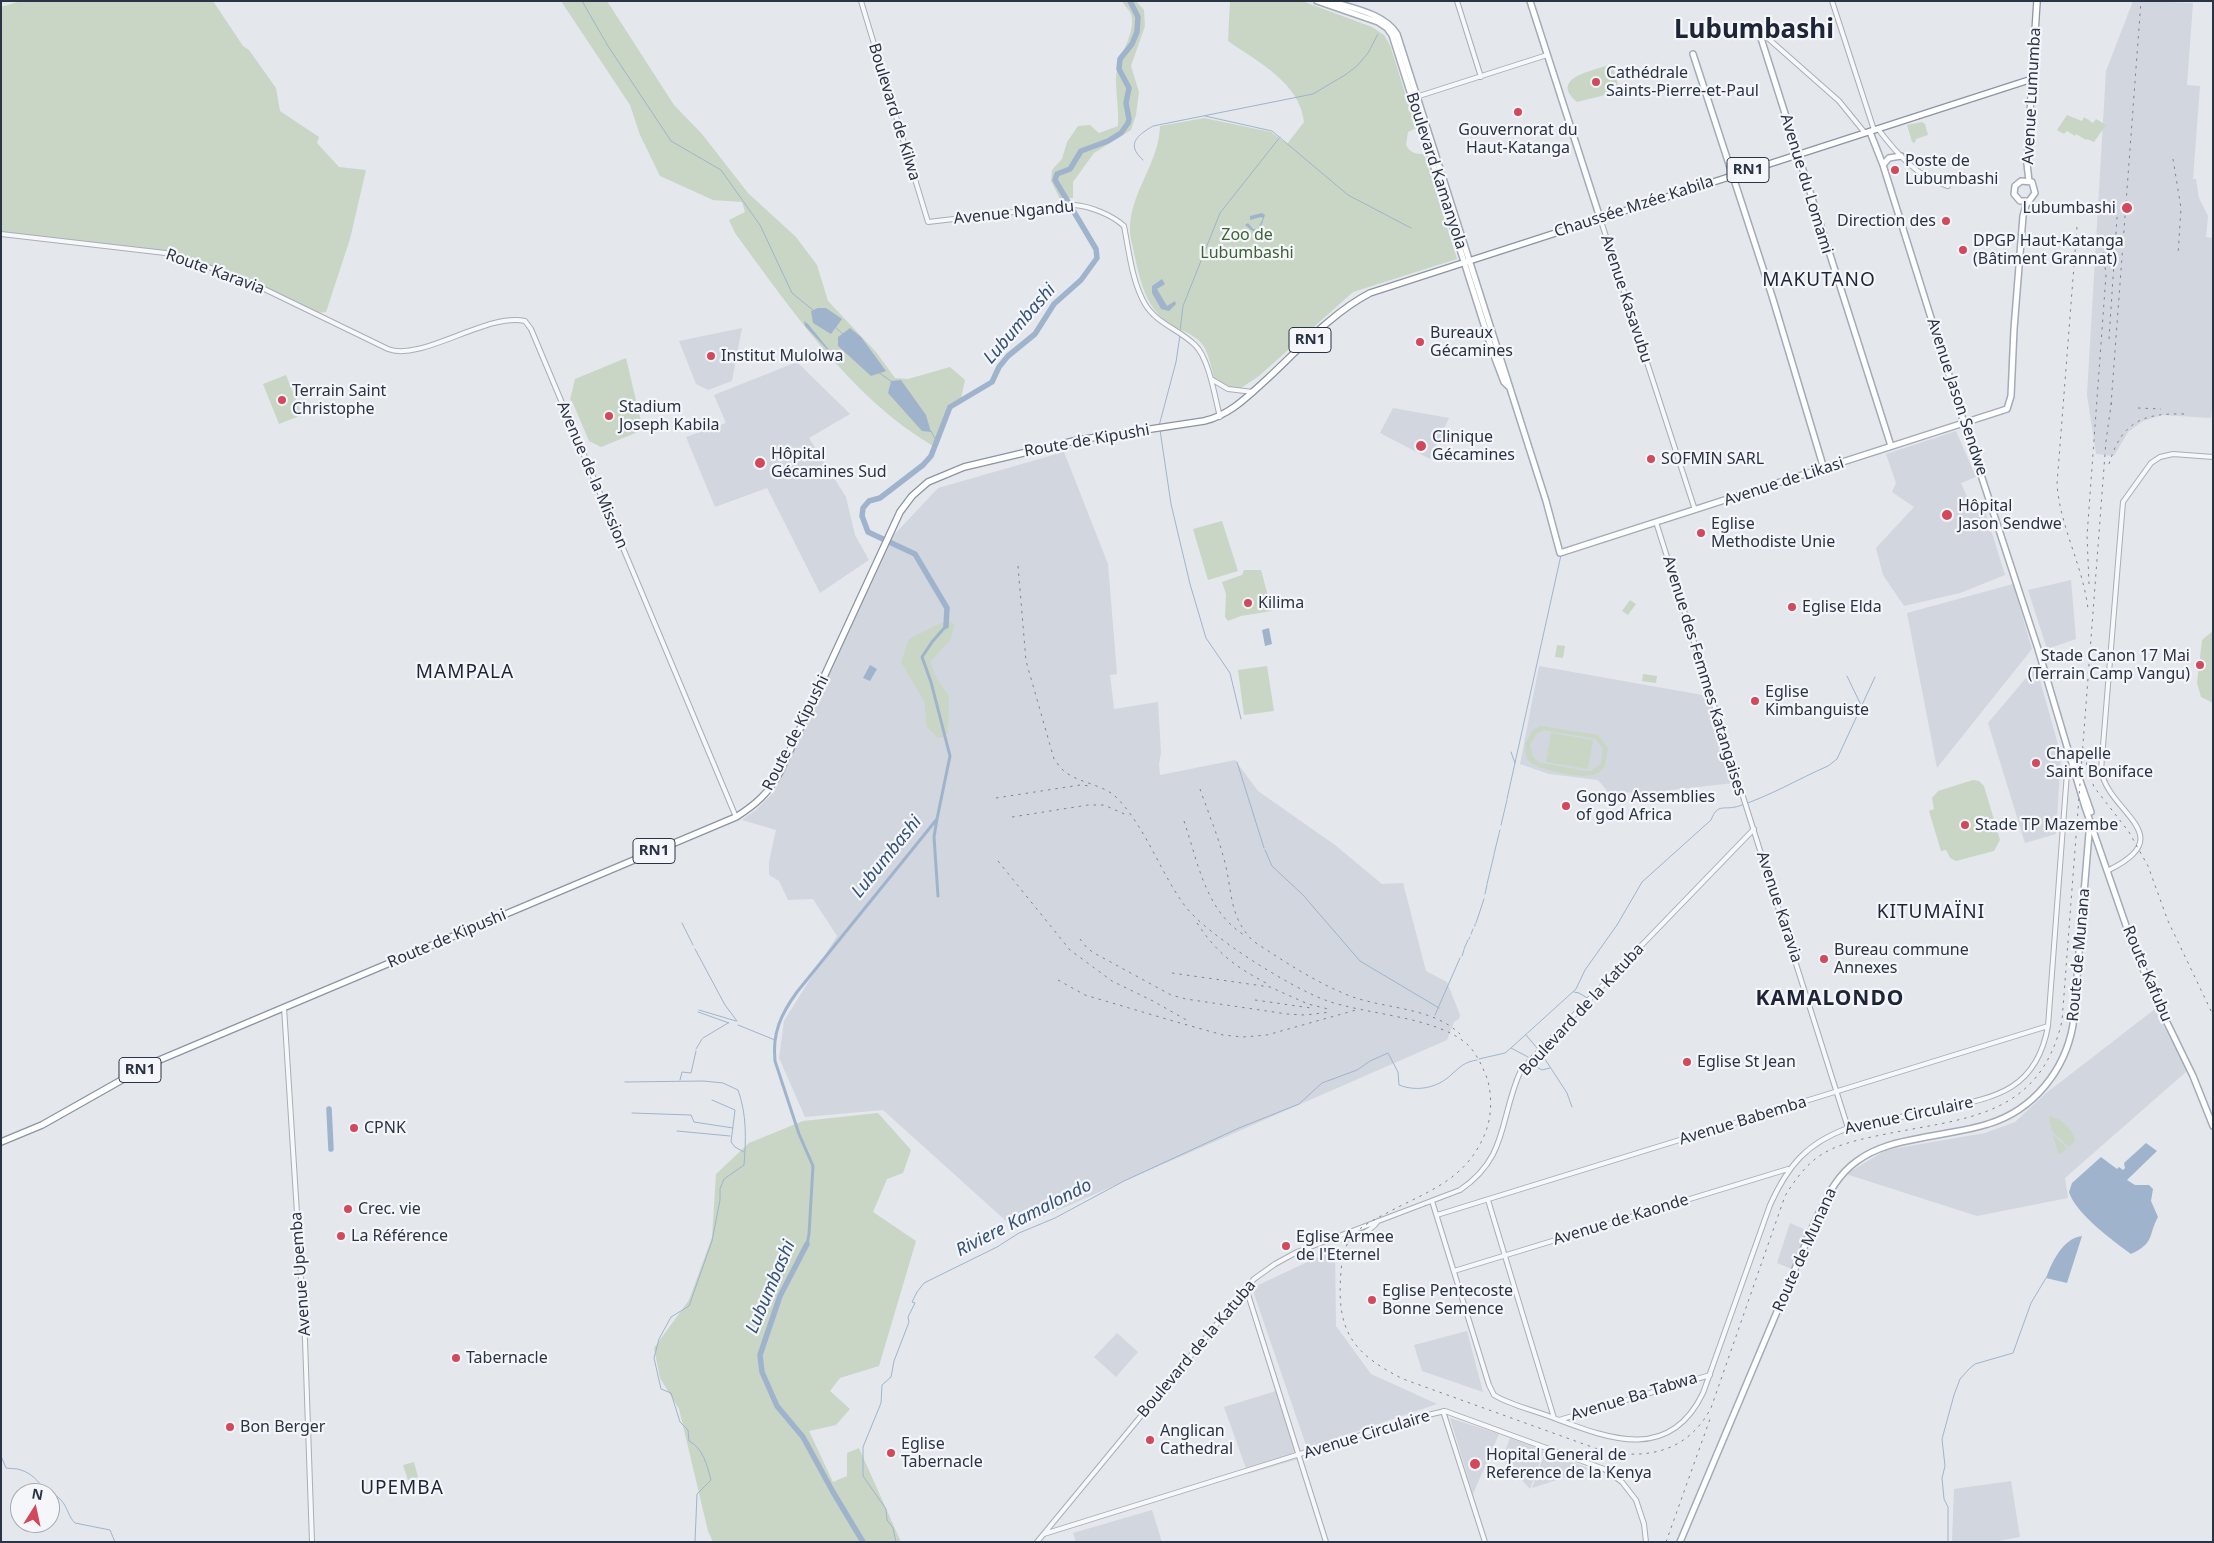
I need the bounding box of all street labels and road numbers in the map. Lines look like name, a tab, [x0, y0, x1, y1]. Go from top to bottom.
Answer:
street label: Avenue Lumumba	[2019, 27, 2045, 165]
street label: Boulevard de Kilwa	[864, 41, 924, 183]
street label: Boulevard Kamanyola	[1402, 90, 1470, 252]
street label: Avenue du Lomami	[1776, 112, 1836, 256]
road number: RN1	[1727, 158, 1769, 182]
street label: Chaussée Mzée Kabila	[1552, 172, 1716, 242]
street label: Avenue Ngandu	[953, 197, 1075, 229]
street label: Avenue Kasavubu	[1596, 233, 1656, 365]
street label: Route Karavia	[163, 245, 267, 299]
street label: Avenue Jason Sendwe	[1922, 316, 1992, 478]
road number: RN1	[1289, 328, 1331, 352]
street label: Avenue de la Mission	[552, 398, 632, 552]
street label: Route de Kipushi	[1023, 421, 1151, 461]
street label: Avenue de Likasi	[1722, 454, 1846, 510]
street label: Avenue des Femmes Katangaises	[1658, 554, 1750, 798]
street label: Route de Kipushi	[759, 672, 833, 794]
road number: RN1	[633, 838, 675, 864]
street label: Avenue Karavia	[1752, 849, 1806, 965]
street label: Route de Munana	[2064, 888, 2094, 1022]
street label: Route de Kipushi	[385, 905, 509, 973]
street label: Route Kafubu	[2118, 923, 2176, 1025]
street label: Boulevard de la Katuba	[1516, 940, 1648, 1080]
road number: RN1	[119, 1058, 161, 1082]
street label: Avenue Babemba	[1677, 1092, 1809, 1150]
street label: Avenue Circulaire	[1843, 1093, 1975, 1139]
street label: Route de Munana	[1769, 1185, 1841, 1315]
street label: Avenue de Kaonde	[1551, 1190, 1691, 1250]
street label: Avenue Upemba	[287, 1211, 315, 1337]
street label: Boulevard de la Katuba	[1134, 1276, 1260, 1422]
street label: Avenue Ba Tabwa	[1568, 1369, 1700, 1425]
street label: Avenue Circulaire	[1302, 1407, 1432, 1463]

